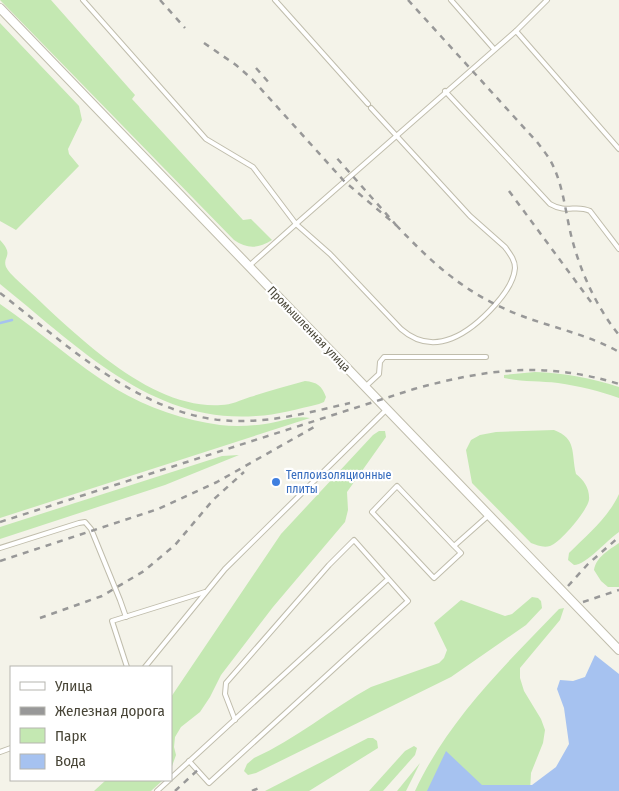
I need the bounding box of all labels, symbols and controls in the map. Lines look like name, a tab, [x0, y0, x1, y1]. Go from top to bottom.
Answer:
street label: Промышленная улица	[265, 283, 354, 375]
place label: Теплоизоляционные плиты	[286, 468, 392, 496]
marker: Теплоизоляционные плиты	[270, 476, 282, 488]
legend	[10, 666, 172, 781]
text: Улица	[54, 677, 93, 695]
text: Железная дорога	[55, 702, 165, 720]
text: Парк	[55, 727, 86, 745]
text: Вода	[55, 752, 86, 770]

